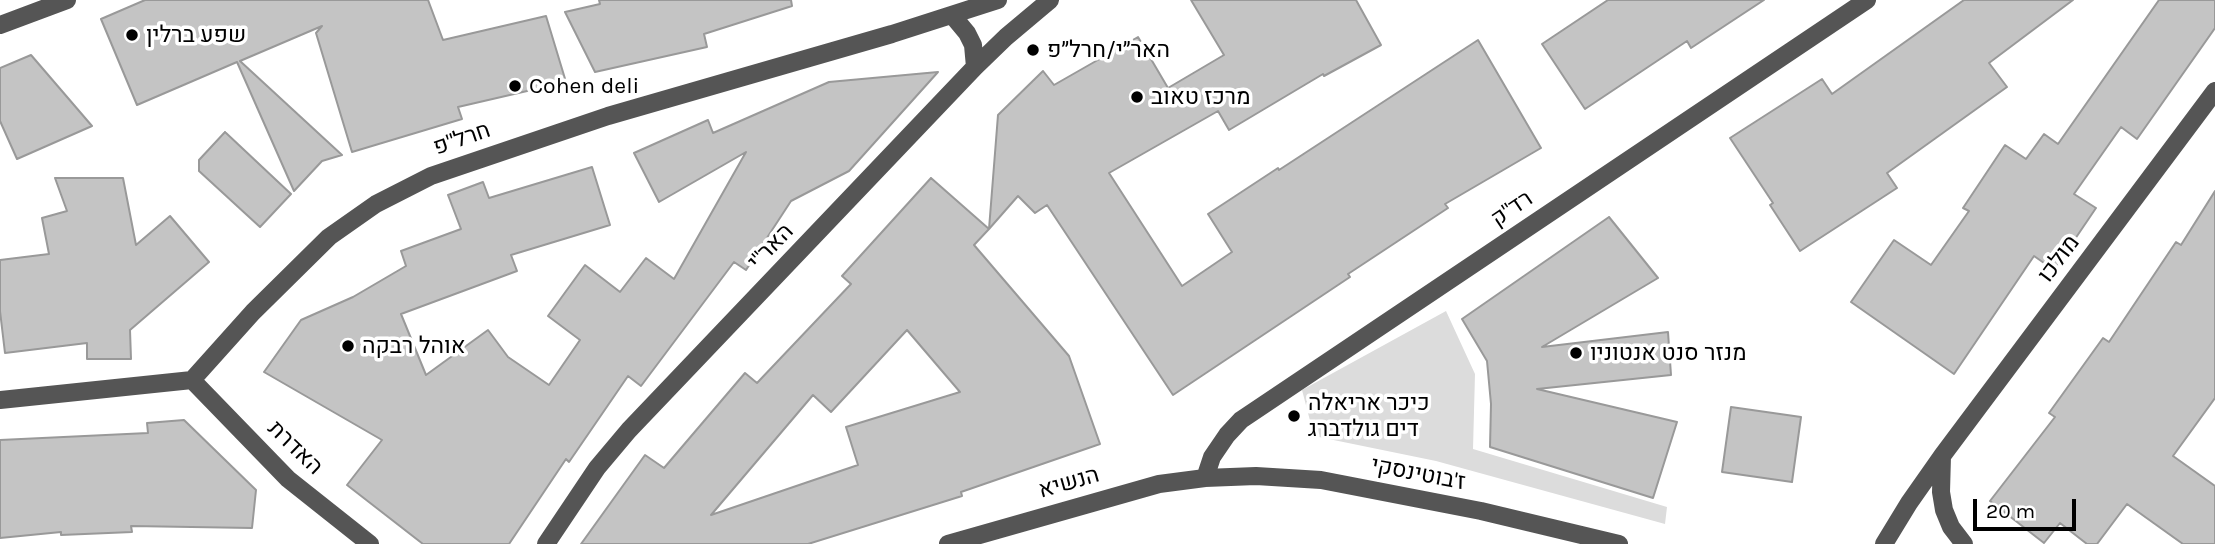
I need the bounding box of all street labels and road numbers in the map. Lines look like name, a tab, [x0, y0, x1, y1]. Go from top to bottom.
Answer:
street label: חרל"פ	[430, 116, 494, 162]
street label: רד"ק	[1486, 185, 1538, 233]
street label: האר"י	[742, 218, 800, 276]
street label: מולכו	[2032, 230, 2086, 288]
street label: האדרת	[262, 415, 328, 481]
street label: ז'בוטינסקי	[1368, 451, 1468, 497]
street label: הנשיא	[1035, 461, 1103, 505]

